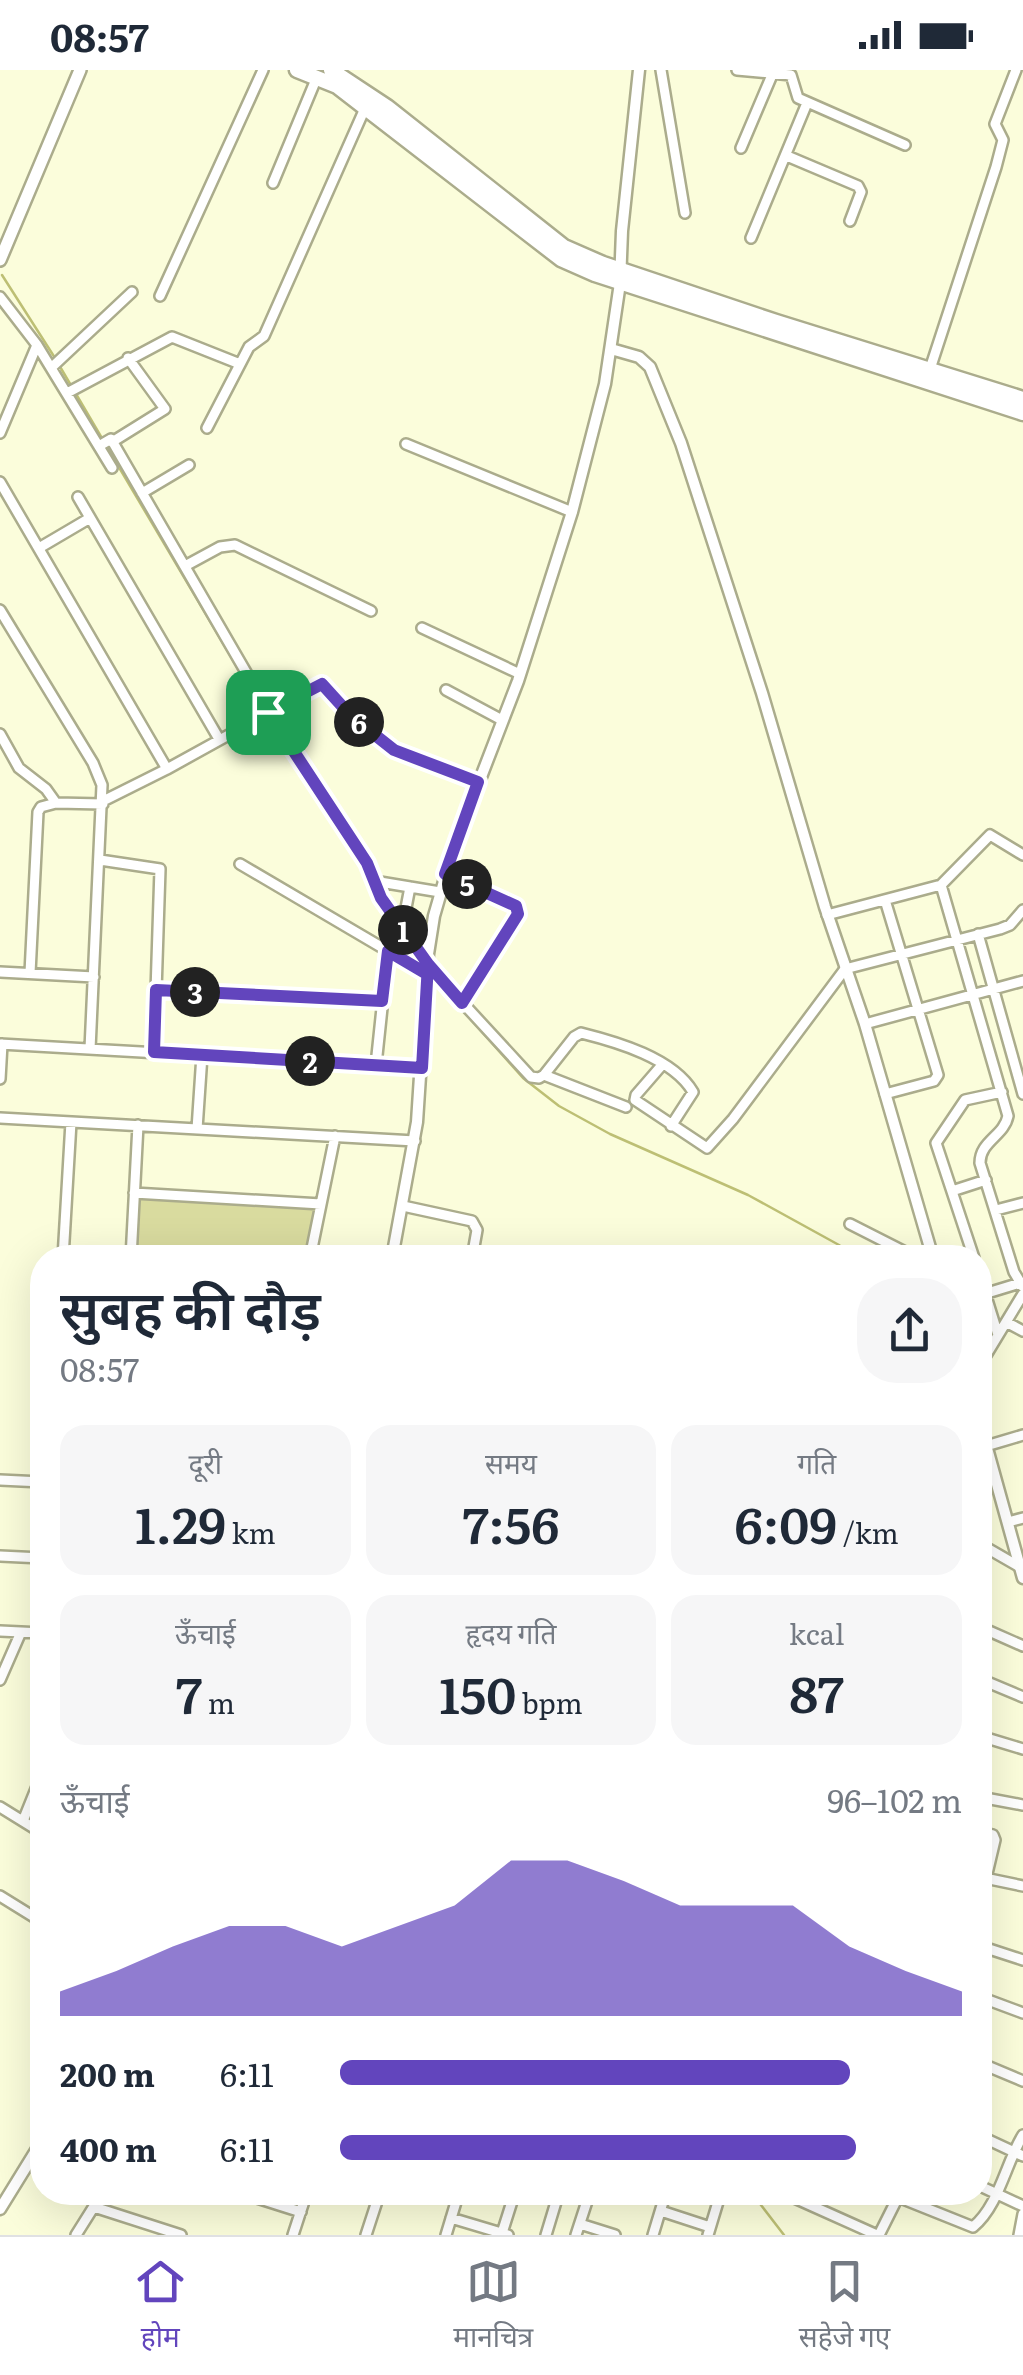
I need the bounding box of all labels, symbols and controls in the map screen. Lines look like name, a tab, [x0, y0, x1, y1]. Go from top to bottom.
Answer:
text: 08:57	[50, 7, 149, 64]
pin	[226, 670, 311, 755]
icon: arrive	[241, 685, 296, 740]
pin: 6	[334, 697, 384, 747]
text: 6	[351, 701, 367, 743]
pin: 5	[442, 859, 492, 909]
text: 5	[459, 863, 475, 905]
pin: 1	[378, 905, 428, 955]
text: 1	[397, 909, 409, 951]
pin: 3	[170, 967, 220, 1017]
text: 3	[187, 971, 203, 1013]
pin: 2	[285, 1036, 335, 1086]
text: 2	[302, 1040, 318, 1082]
text: सुबह की दौड़	[60, 1265, 321, 1347]
button: share	[857, 1278, 962, 1383]
text: 08:57	[60, 1344, 139, 1392]
text: दूरी	[189, 1441, 222, 1483]
text: समय	[485, 1441, 537, 1483]
text: गति	[797, 1441, 836, 1483]
text: 1.29	[135, 1485, 226, 1559]
text: 7:56	[463, 1485, 559, 1559]
text: 6:09	[735, 1485, 837, 1559]
text: km	[226, 1511, 276, 1553]
text: /km	[837, 1511, 899, 1553]
text: ऊँचाई	[175, 1611, 236, 1653]
text: हृदय गति	[465, 1611, 557, 1653]
text: kcal	[789, 1612, 844, 1654]
text: 87	[789, 1654, 844, 1728]
text: 7	[176, 1655, 202, 1729]
text: 150	[439, 1655, 516, 1729]
text: m	[202, 1681, 235, 1723]
text: bpm	[516, 1681, 583, 1723]
text: ऊँचाई	[60, 1775, 129, 1823]
text: 96–102 m	[827, 1775, 962, 1823]
text: 200 m	[60, 2049, 155, 2097]
text: 6:11	[220, 2049, 274, 2097]
text: 400 m	[60, 2124, 157, 2172]
text: 6:11	[220, 2124, 274, 2172]
tab: होम	[133, 2254, 188, 2358]
tab: मानचित्र	[453, 2254, 533, 2358]
tab: सहेजे गए	[799, 2254, 890, 2358]

